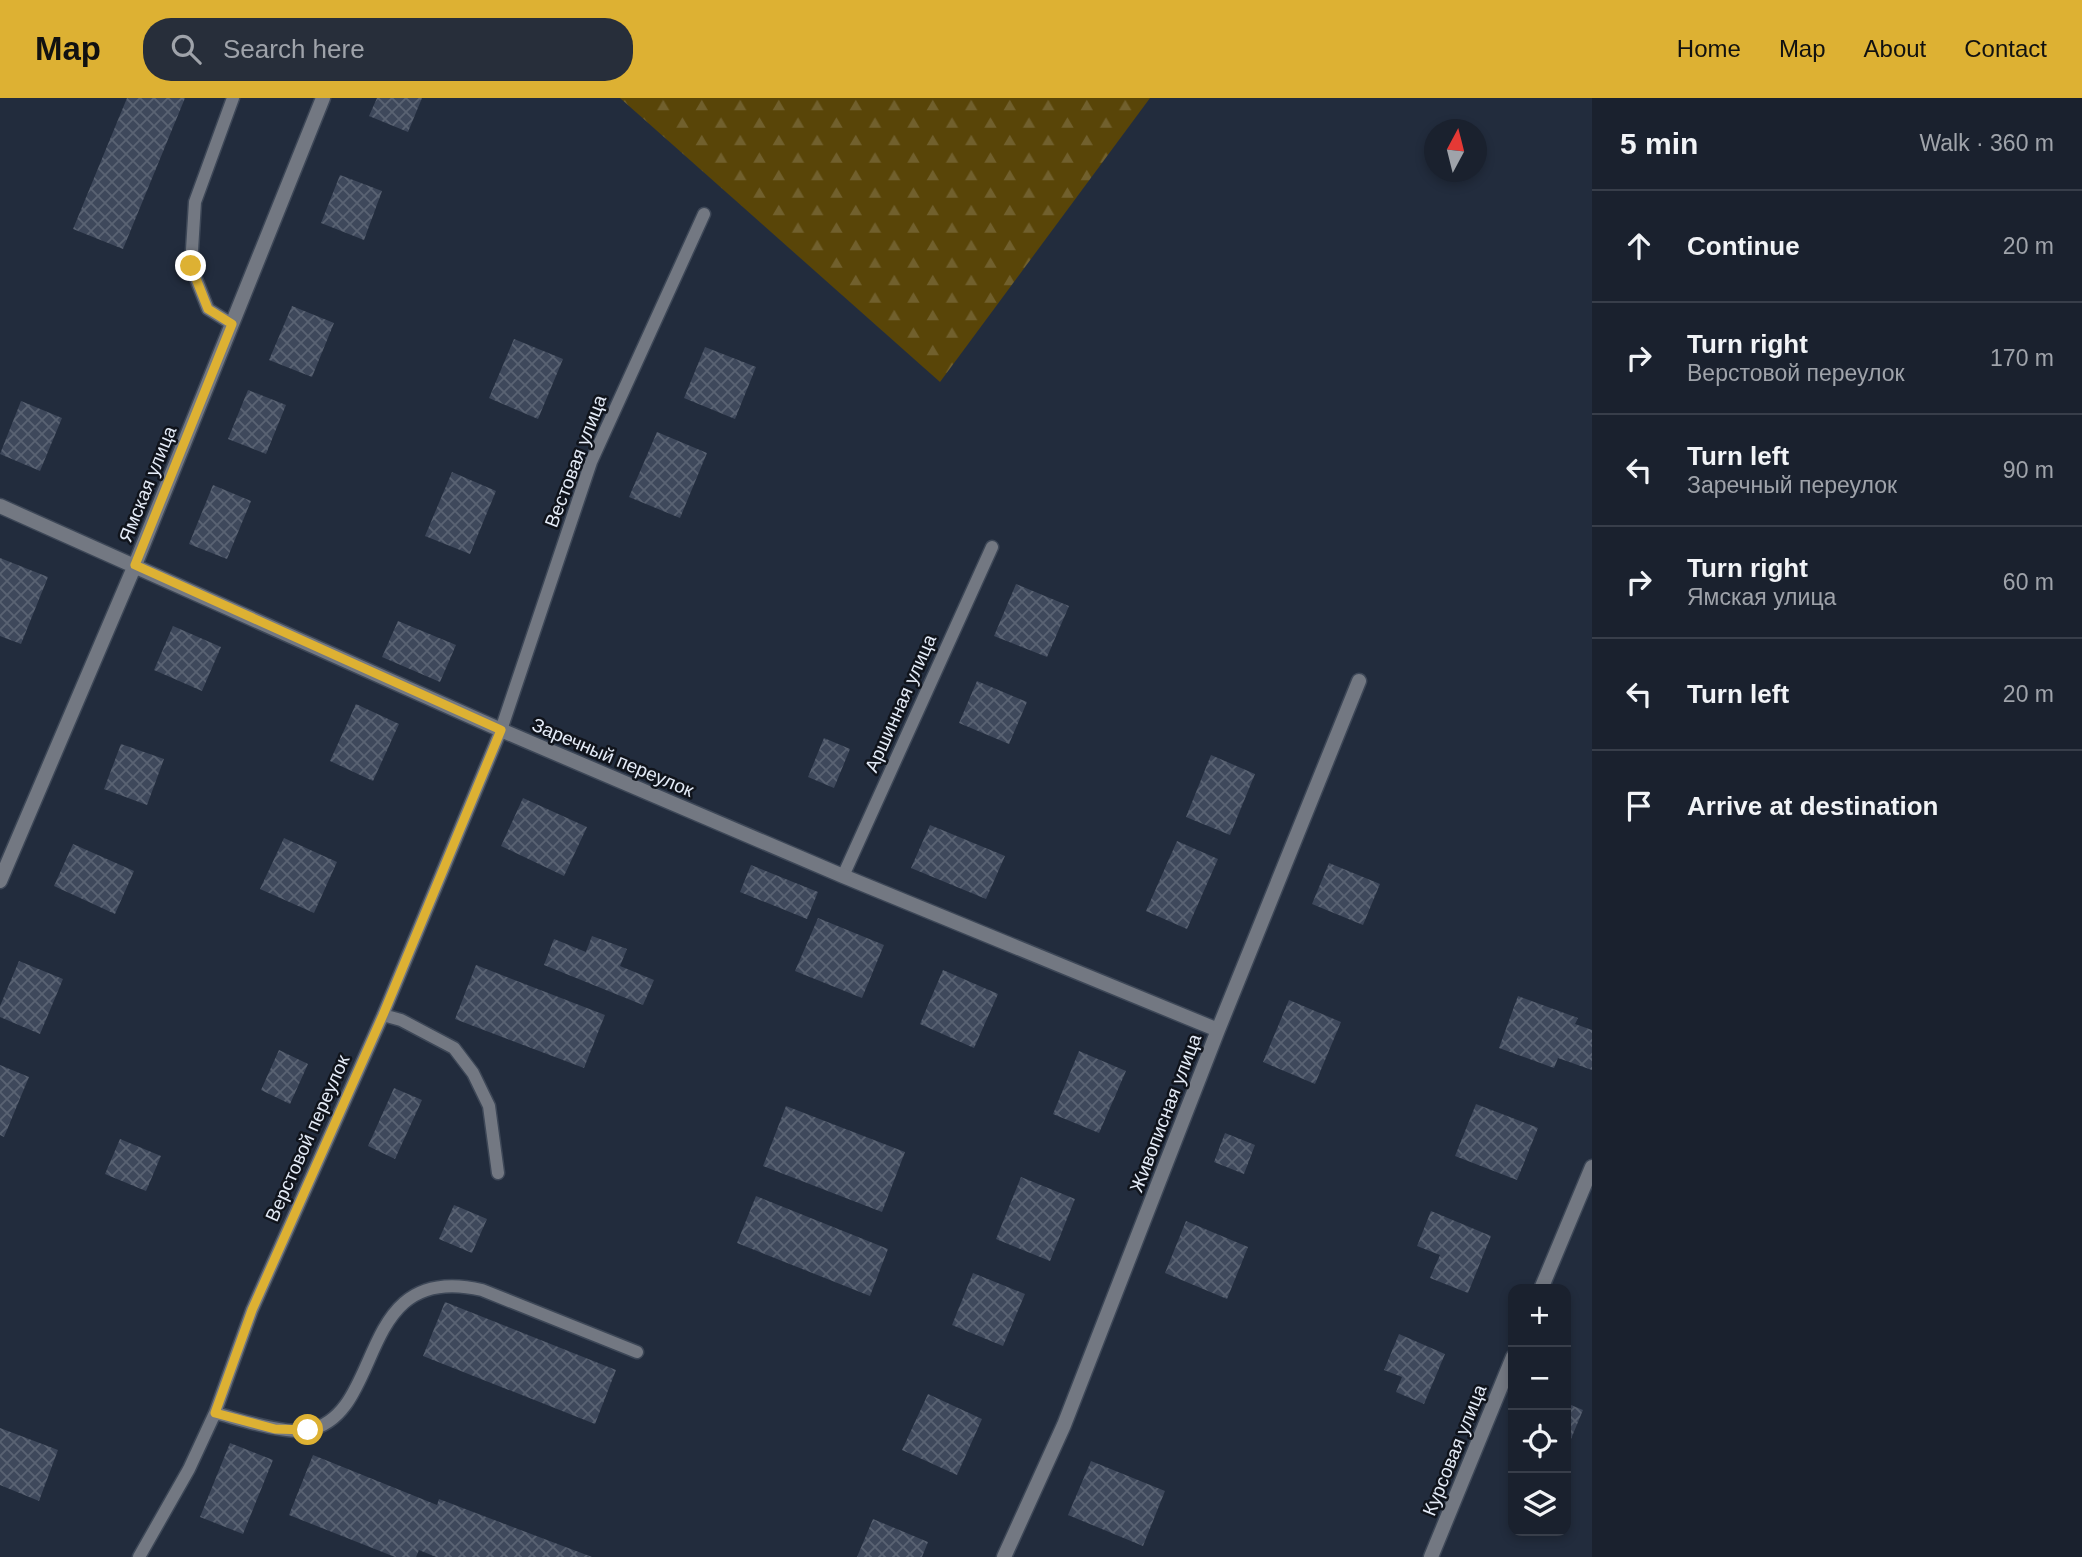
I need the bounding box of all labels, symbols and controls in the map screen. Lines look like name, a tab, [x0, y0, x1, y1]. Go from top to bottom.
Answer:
search box	[143, 18, 633, 81]
text: Map	[35, 30, 101, 67]
icon: search	[167, 30, 205, 68]
text: Search here	[223, 34, 365, 64]
text: Home	[1677, 35, 1741, 62]
text: Map	[1779, 35, 1826, 62]
text: About	[1864, 35, 1926, 62]
text: Contact	[1964, 35, 2047, 62]
north arrow	[1424, 119, 1487, 182]
text: 5 min	[1620, 127, 1698, 160]
text: Walk · 360 m	[1919, 130, 2054, 156]
icon: ahead	[1620, 227, 1658, 265]
text: Continue	[1687, 231, 1800, 261]
text: 20 m	[2003, 233, 2054, 259]
route end	[175, 250, 206, 281]
text: Turn right	[1687, 329, 1808, 359]
icon: right	[1620, 339, 1658, 377]
text: 170 m	[1990, 345, 2054, 371]
text: Верстовой переулок	[1687, 360, 1905, 386]
street label: Вестовая улица	[541, 392, 611, 530]
street label: Ямская улица	[115, 423, 180, 545]
text: Turn left	[1687, 441, 1789, 471]
icon: left	[1620, 451, 1658, 489]
text: 90 m	[2003, 457, 2054, 483]
text: Заречный переулок	[1687, 472, 1897, 498]
text: Turn right	[1687, 553, 1808, 583]
icon: right	[1620, 563, 1658, 601]
text: 60 m	[2003, 569, 2054, 595]
text: Ямская улица	[1687, 584, 1836, 610]
street label: Аршинная улица	[861, 631, 940, 775]
icon: left	[1620, 675, 1658, 713]
text: Turn left	[1687, 679, 1789, 709]
text: 20 m	[2003, 681, 2054, 707]
street label: Заречный переулок	[529, 714, 697, 801]
icon: arrive	[1620, 787, 1658, 825]
text: Arrive at destination	[1687, 791, 1938, 821]
street label: Живописная улица	[1126, 1031, 1206, 1195]
street label: Верстовой переулок	[261, 1051, 354, 1225]
map controls	[1508, 1284, 1571, 1536]
button: +	[1508, 1284, 1571, 1347]
button: −	[1508, 1347, 1571, 1410]
street label: Курсовая улица	[1419, 1381, 1490, 1519]
button: locate	[1508, 1410, 1571, 1473]
route start	[292, 1414, 323, 1445]
button: layers	[1508, 1473, 1571, 1536]

